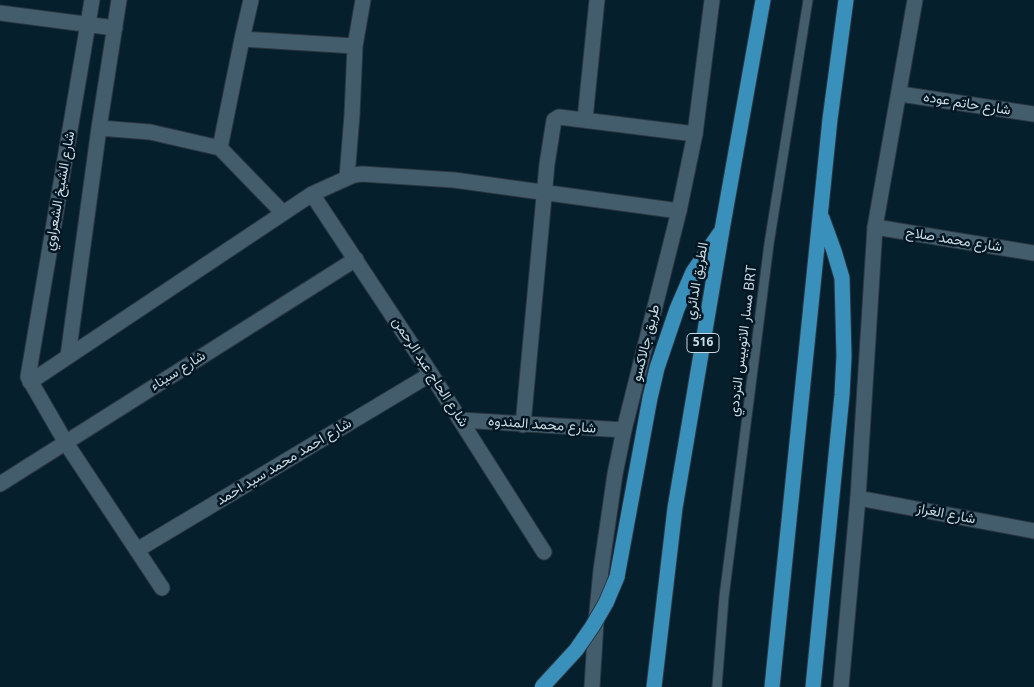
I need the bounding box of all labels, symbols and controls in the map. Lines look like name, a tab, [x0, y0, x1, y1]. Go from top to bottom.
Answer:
street label: شارع حاتم عوده	[922, 89, 1012, 119]
street label: شارع الشيخ الشعراوي	[41, 130, 79, 252]
street label: شارع محمد صلاح	[905, 224, 1003, 256]
street label: الطريق الدائري	[682, 241, 712, 321]
street label: مسار الاتوبيس الترددي BRT	[725, 264, 761, 418]
street label: طريق جالاكسو	[628, 303, 664, 383]
street label: شارع الحاج عبد الرحمن	[388, 314, 472, 430]
road number: 516	[687, 333, 719, 352]
street label: شارع سيناء	[147, 347, 209, 395]
street label: شارع محمد المندوه	[487, 413, 597, 437]
street label: شارع احمد محمد سيد احمد	[213, 415, 355, 509]
street label: شارع الغراز	[915, 500, 977, 528]

